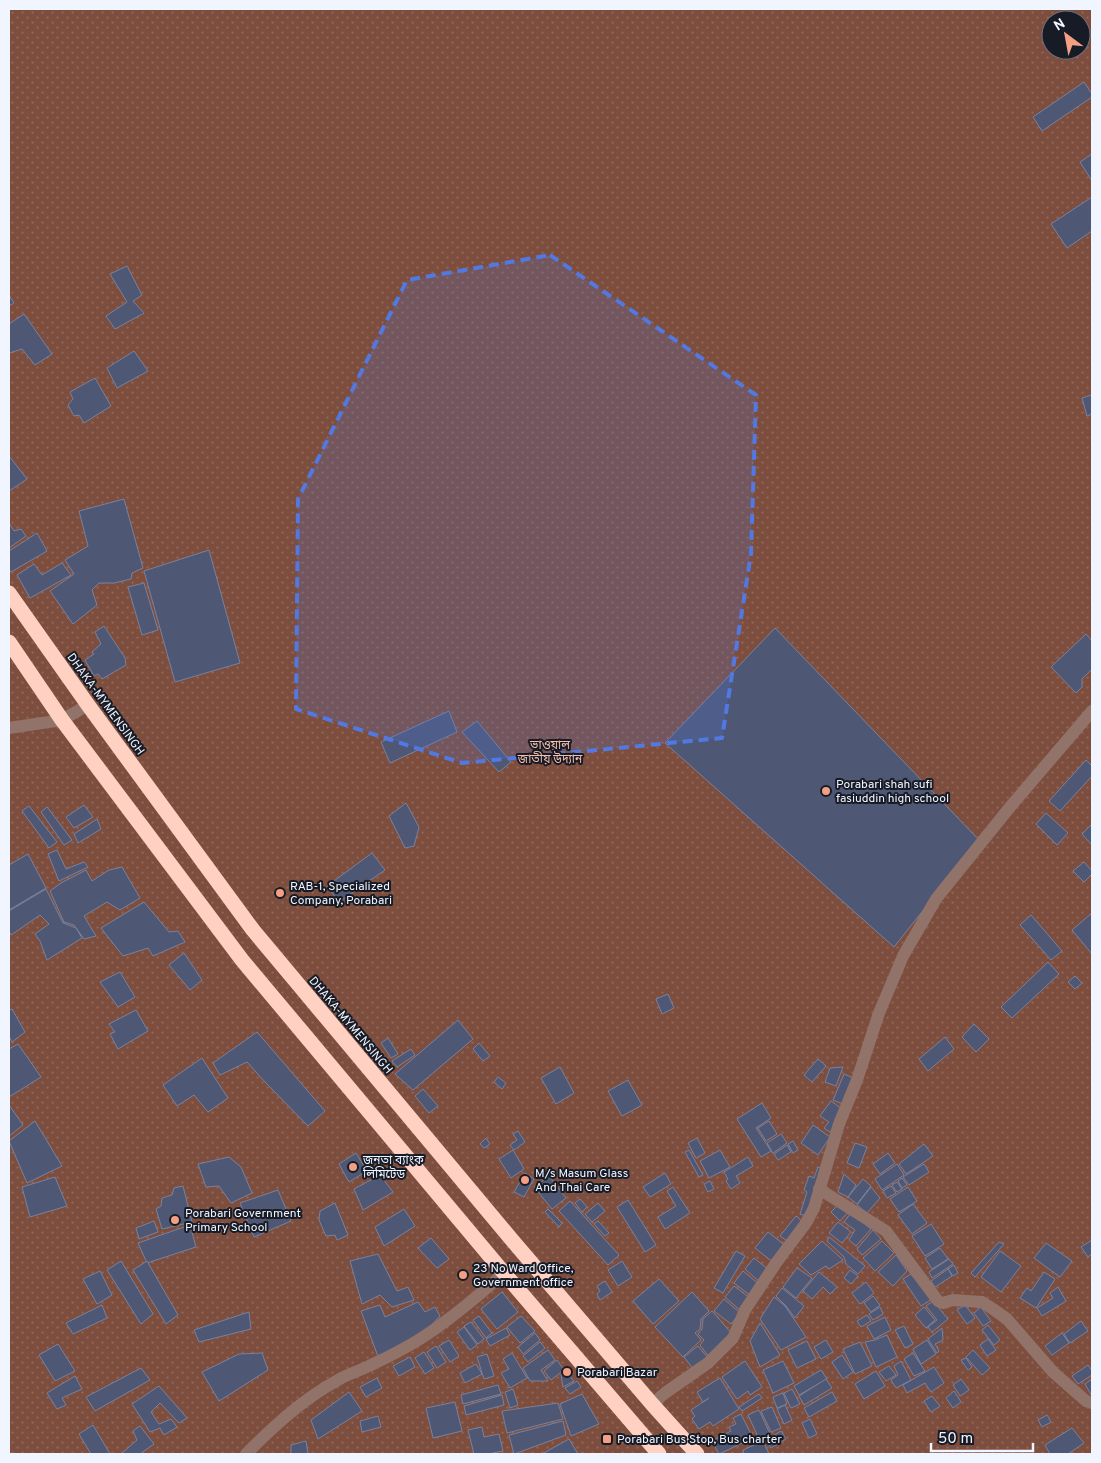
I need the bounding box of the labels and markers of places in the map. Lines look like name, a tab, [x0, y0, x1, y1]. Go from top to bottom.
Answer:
place label: Porabari shah sufi fasiuddin high school	[836, 777, 949, 807]
marker: Porabari shah sufi fasiuddin high school	[820, 785, 832, 797]
place label: RAB-1, Specialized Company, Porabari	[290, 879, 392, 909]
marker: RAB-1, Specialized Company, Porabari	[274, 887, 286, 899]
place label: জনতা ব্যাংক লিমিটেড	[362, 1153, 424, 1183]
marker: জনতা ব্যাংক লিমিটেড	[347, 1161, 359, 1173]
place label: M/s Masum Glass And Thai Care	[535, 1166, 628, 1196]
marker: M/s Masum Glass And Thai Care	[519, 1174, 531, 1186]
place label: Porabari Government Primary School	[185, 1206, 301, 1236]
marker: Porabari Government Primary School	[169, 1214, 181, 1226]
place label: 23 No Ward Office, Government office	[473, 1261, 574, 1291]
marker: 23 No Ward Office, Government office	[457, 1269, 469, 1281]
place label: Porabari Bazar	[577, 1365, 658, 1381]
marker: Porabari Bazar	[561, 1366, 573, 1378]
place label: Porabari Bus Stop, Bus charter	[617, 1432, 782, 1448]
marker: Porabari Bus Stop, Bus charter	[601, 1433, 613, 1445]

